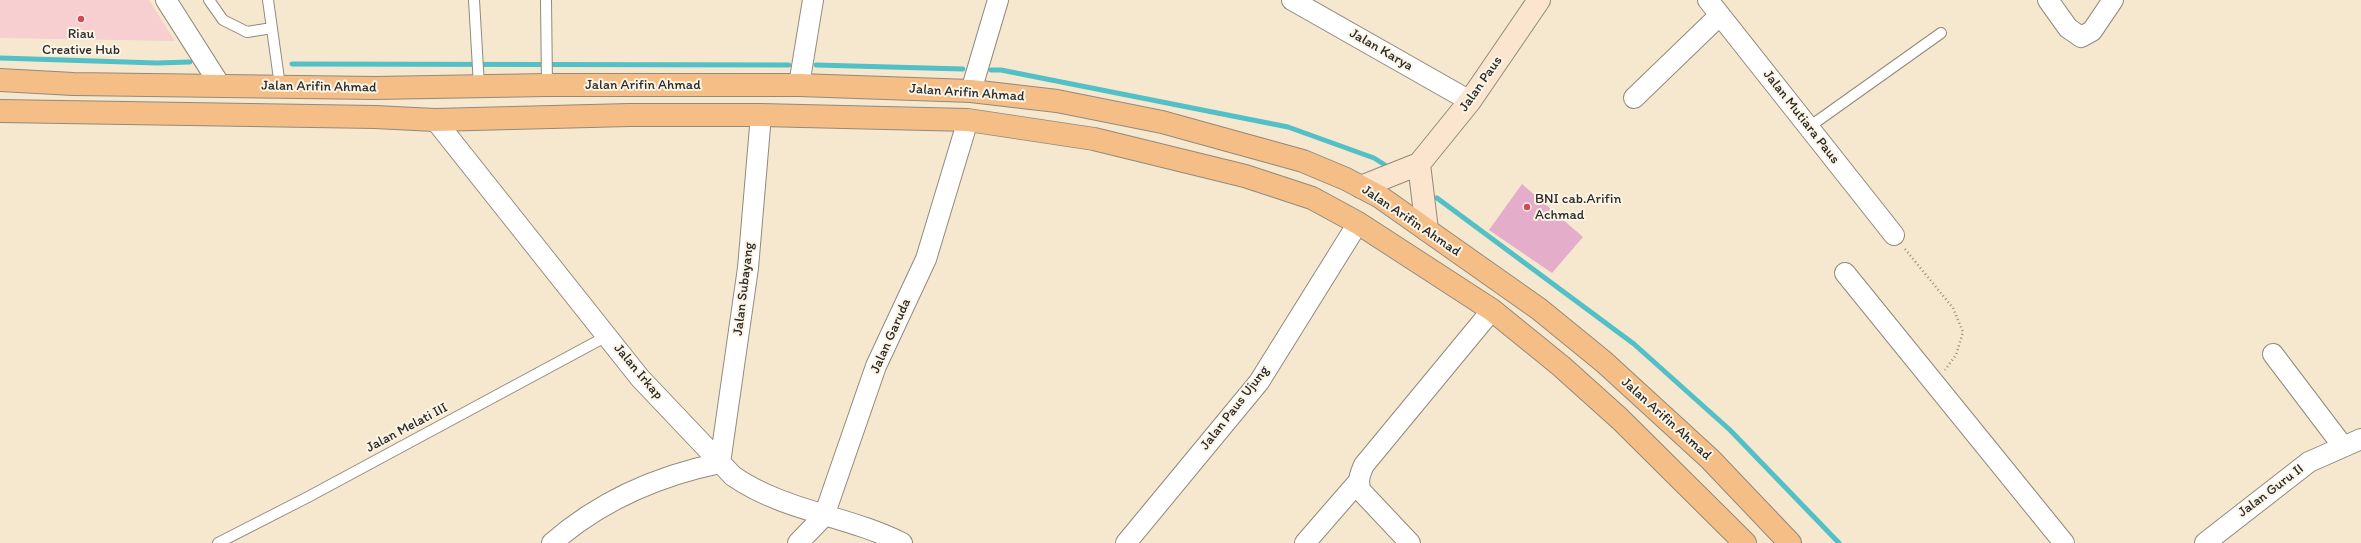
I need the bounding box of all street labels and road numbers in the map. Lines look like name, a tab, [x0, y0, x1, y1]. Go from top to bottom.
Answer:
street label: Jalan Karya	[1346, 25, 1416, 75]
street label: Jalan Paus	[1456, 53, 1506, 115]
street label: Jalan Mutiara Paus	[1759, 67, 1843, 167]
street label: Jalan Arifin Ahmad	[585, 77, 701, 93]
street label: Jalan Arifin Ahmad	[261, 78, 377, 96]
street label: Jalan Arifin Ahmad	[909, 81, 1025, 105]
street label: Jalan Arifin Ahmad	[1358, 182, 1464, 260]
street label: Jalan Subayang	[730, 241, 758, 337]
street label: Jalan Garuda	[867, 296, 915, 376]
street label: Jalan Irkap	[610, 341, 666, 403]
street label: Jalan Paus Ujung	[1197, 363, 1273, 453]
street label: Jalan Arifin Ahmad	[1617, 374, 1715, 464]
street label: Jalan Melati III	[363, 399, 451, 457]
street label: Jalan Guru II	[2235, 461, 2307, 521]

